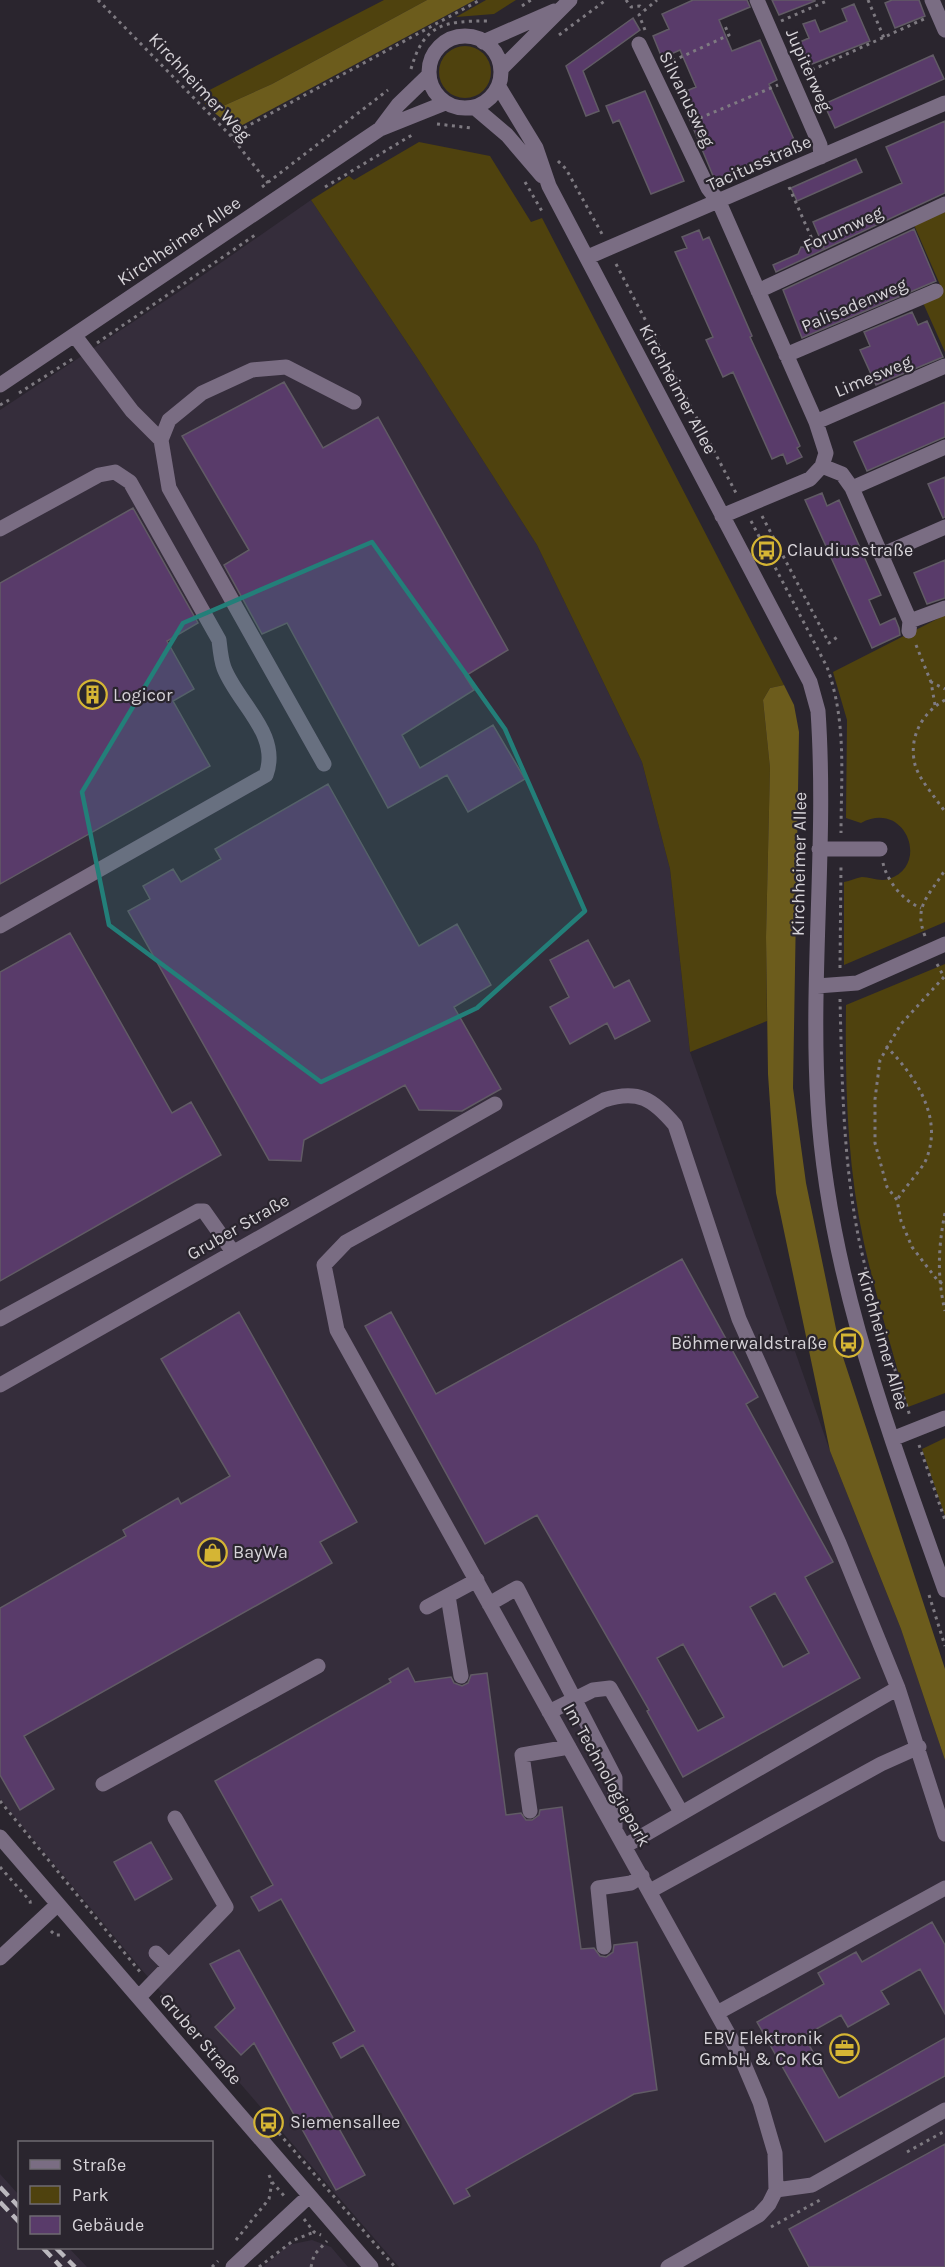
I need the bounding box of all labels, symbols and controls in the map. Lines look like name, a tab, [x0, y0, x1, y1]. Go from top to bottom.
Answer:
street label: Jupiterweg	[781, 25, 837, 115]
street label: Kirchheimer Weg	[144, 28, 256, 146]
street label: Silvanusweg	[654, 47, 720, 151]
street label: Tacitusstraße	[703, 130, 815, 196]
street label: Kirchheimer Allee	[113, 192, 245, 290]
street label: Forumweg	[800, 201, 886, 257]
street label: Palisadenweg	[798, 273, 910, 337]
street label: Kirchheimer Allee	[634, 320, 722, 458]
street label: Limesweg	[831, 350, 915, 402]
bus stop icon: Claudiusstraße	[750, 534, 782, 566]
place label: Claudiusstraße	[787, 539, 913, 561]
building icon: Logicor	[76, 679, 108, 711]
place label: Logicor	[113, 684, 173, 706]
street label: Kirchheimer Allee	[787, 792, 811, 936]
street label: Gruber Straße	[183, 1189, 293, 1265]
street label: Kirchheimer Allee	[853, 1268, 913, 1412]
bus stop icon: Böhmerwaldstraße	[832, 1327, 864, 1359]
place label: Böhmerwaldstraße	[671, 1332, 827, 1354]
shop icon: BayWa	[196, 1536, 228, 1568]
place label: BayWa	[233, 1541, 288, 1563]
street label: Im Technologiepark	[558, 1699, 656, 1851]
street label: Gruber Straße	[155, 1989, 247, 2089]
place label: EBV Elektronik GmbH & Co KG	[699, 2027, 823, 2070]
office icon: EBV Elektronik GmbH & Co KG	[828, 2032, 860, 2064]
bus stop icon: Siemensallee	[253, 2106, 285, 2138]
place label: Siemensallee	[290, 2111, 400, 2133]
legend	[18, 2141, 213, 2249]
text: Straße	[72, 2154, 126, 2176]
text: Park	[72, 2184, 109, 2206]
text: Gebäude	[72, 2214, 144, 2236]

